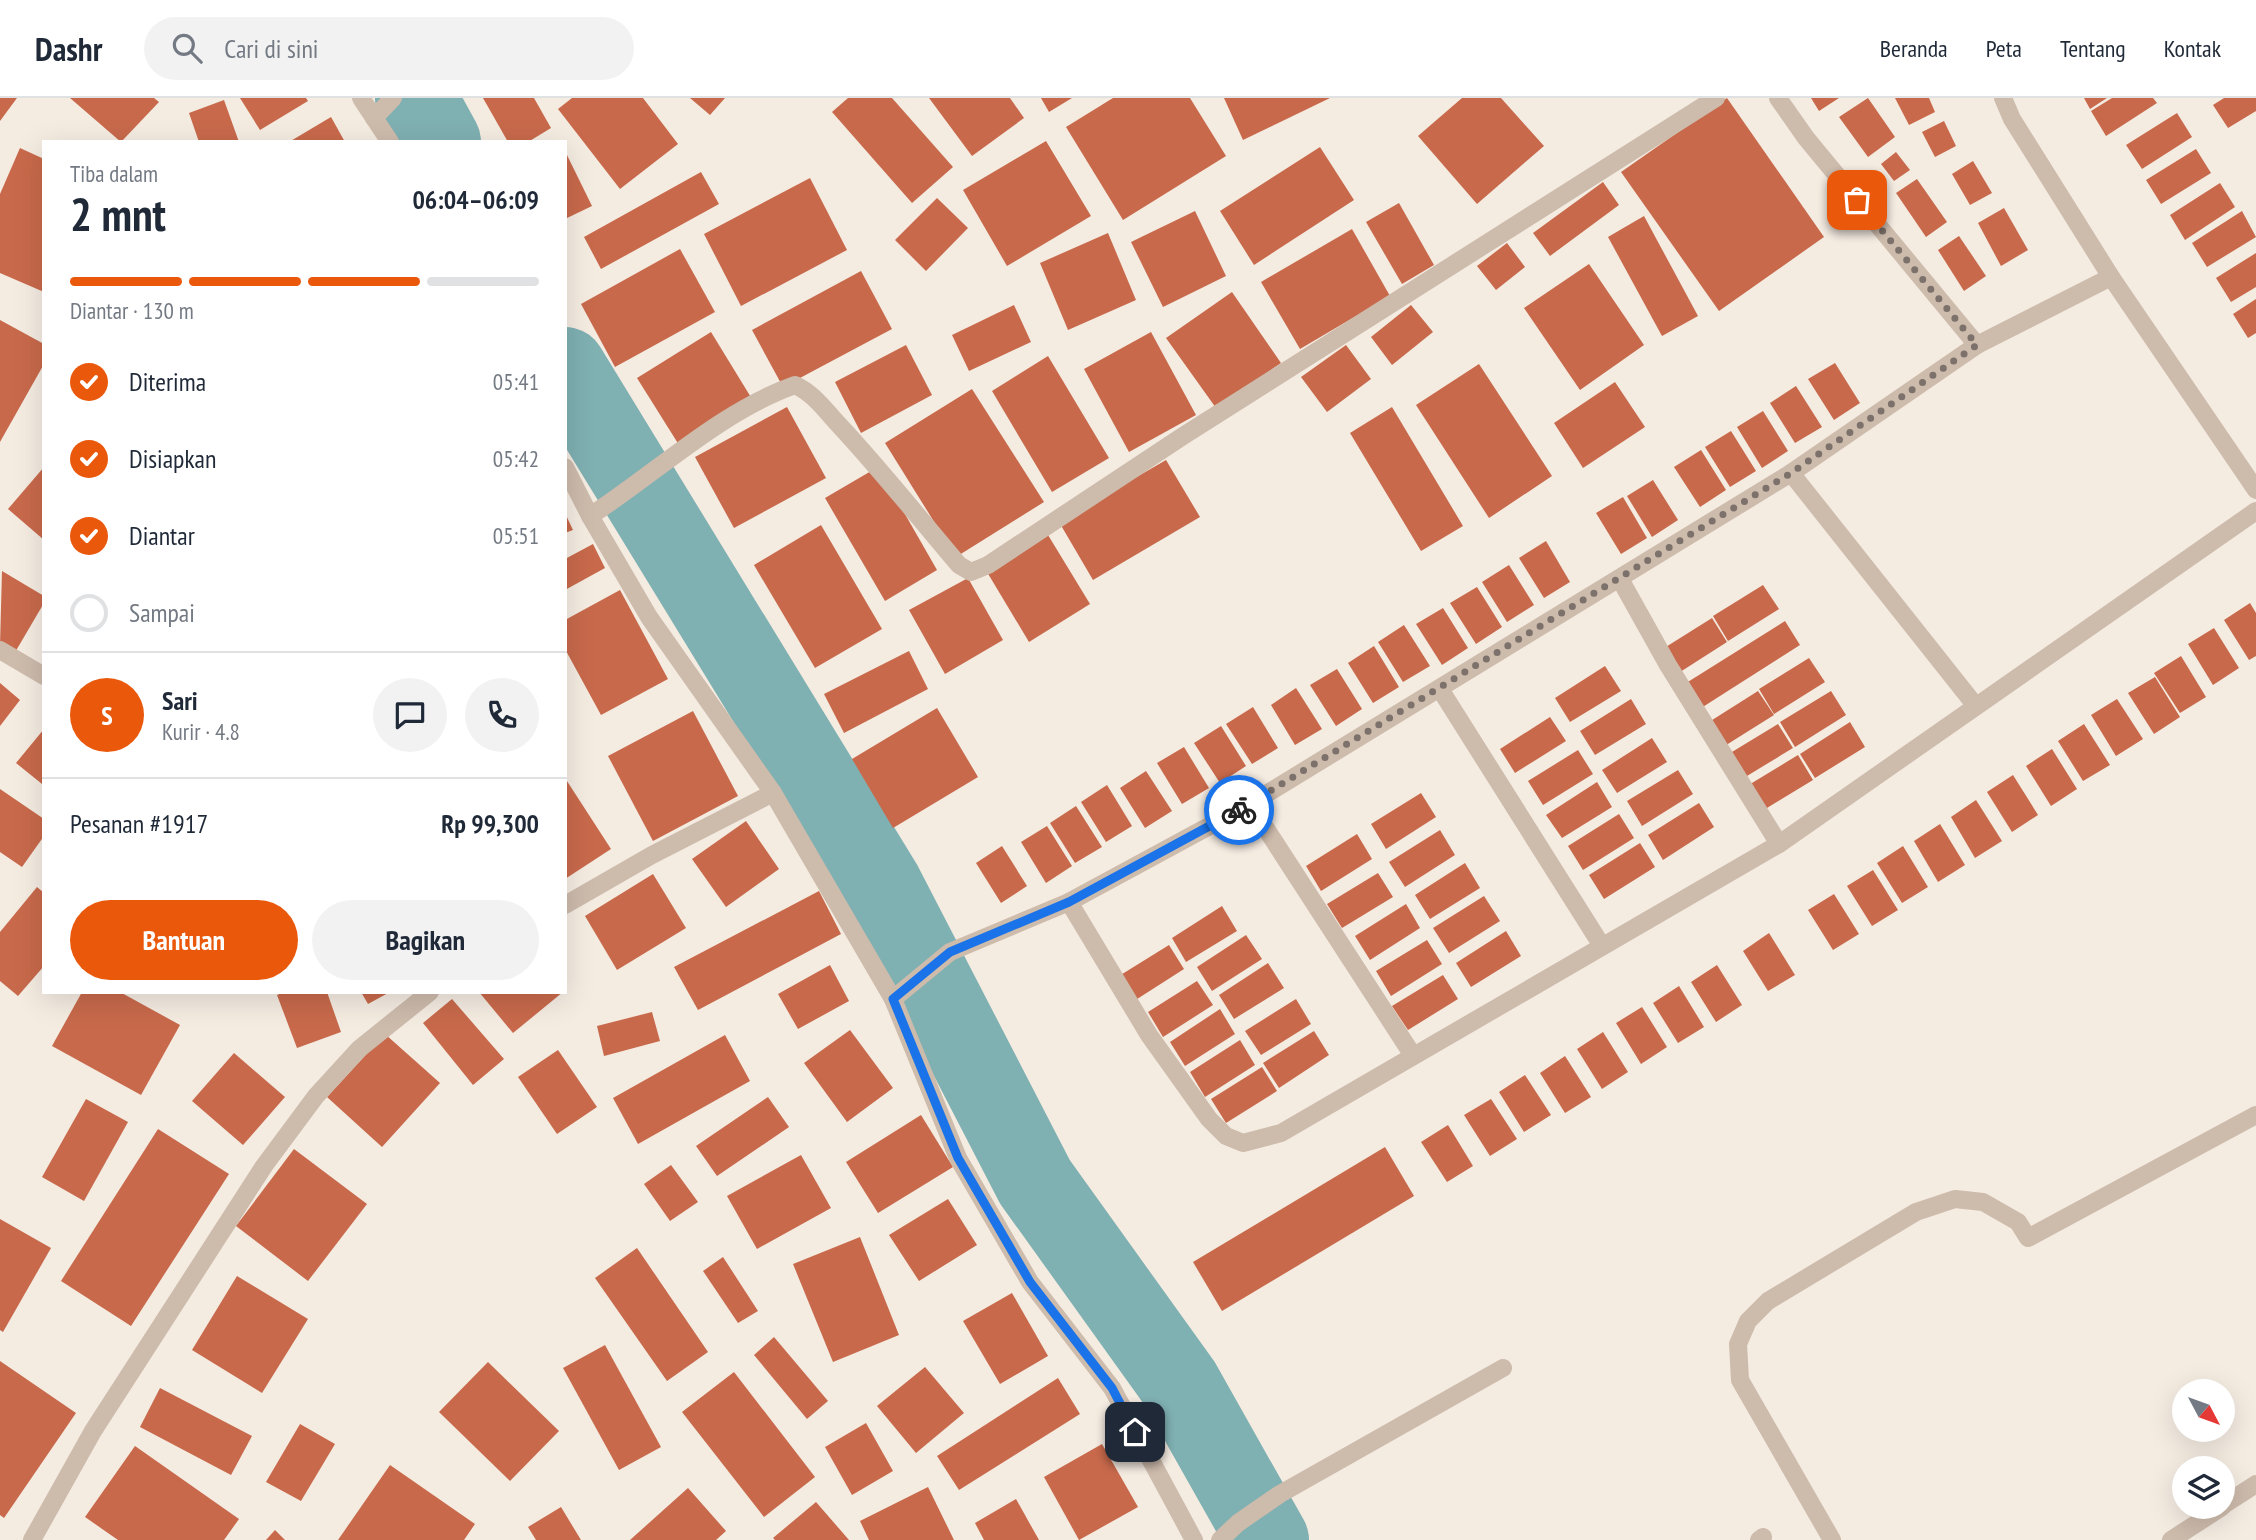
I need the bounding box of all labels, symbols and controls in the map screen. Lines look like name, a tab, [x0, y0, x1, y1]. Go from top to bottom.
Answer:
search box	[144, 17, 634, 80]
text: Dashr	[35, 27, 102, 70]
icon: search	[168, 29, 206, 67]
text: Cari di sini	[224, 32, 318, 65]
text: Beranda	[1880, 33, 1948, 64]
text: Peta	[1986, 33, 2022, 64]
text: Tentang	[2060, 33, 2126, 64]
text: Kontak	[2164, 33, 2221, 64]
text: Tiba dalam	[70, 159, 158, 188]
pin	[1827, 170, 1887, 230]
icon: bag	[1838, 181, 1876, 219]
text: 06:04–06:09	[412, 183, 539, 216]
text: 2 mnt	[70, 184, 166, 244]
text: Diantar · 130 m	[70, 296, 194, 325]
icon: check	[70, 363, 108, 401]
text: Diterima	[129, 365, 206, 398]
text: 05:41	[493, 367, 539, 396]
icon: check	[70, 440, 108, 478]
text: Disiapkan	[129, 442, 216, 475]
text: 05:42	[493, 444, 539, 473]
icon: check	[70, 517, 108, 555]
text: Diantar	[129, 519, 195, 552]
text: 05:51	[493, 521, 539, 550]
text: Sampai	[129, 596, 195, 629]
button: chat	[373, 678, 447, 752]
button: phone	[465, 678, 539, 752]
text: Sari	[162, 684, 198, 717]
text: S	[101, 699, 113, 732]
text: Kurir · 4.8	[162, 717, 240, 746]
courier	[1204, 775, 1274, 845]
icon: bike	[1220, 791, 1258, 829]
text: Pesanan #1917	[70, 807, 208, 840]
text: Rp 99,300	[441, 807, 539, 840]
button: Bantuan	[70, 900, 298, 980]
button: Bagikan	[312, 900, 539, 980]
north arrow	[2172, 1379, 2235, 1442]
map controls	[2172, 1379, 2235, 1519]
pin	[1105, 1402, 1165, 1462]
icon: home	[1116, 1413, 1154, 1451]
button: layers	[2172, 1456, 2235, 1519]

